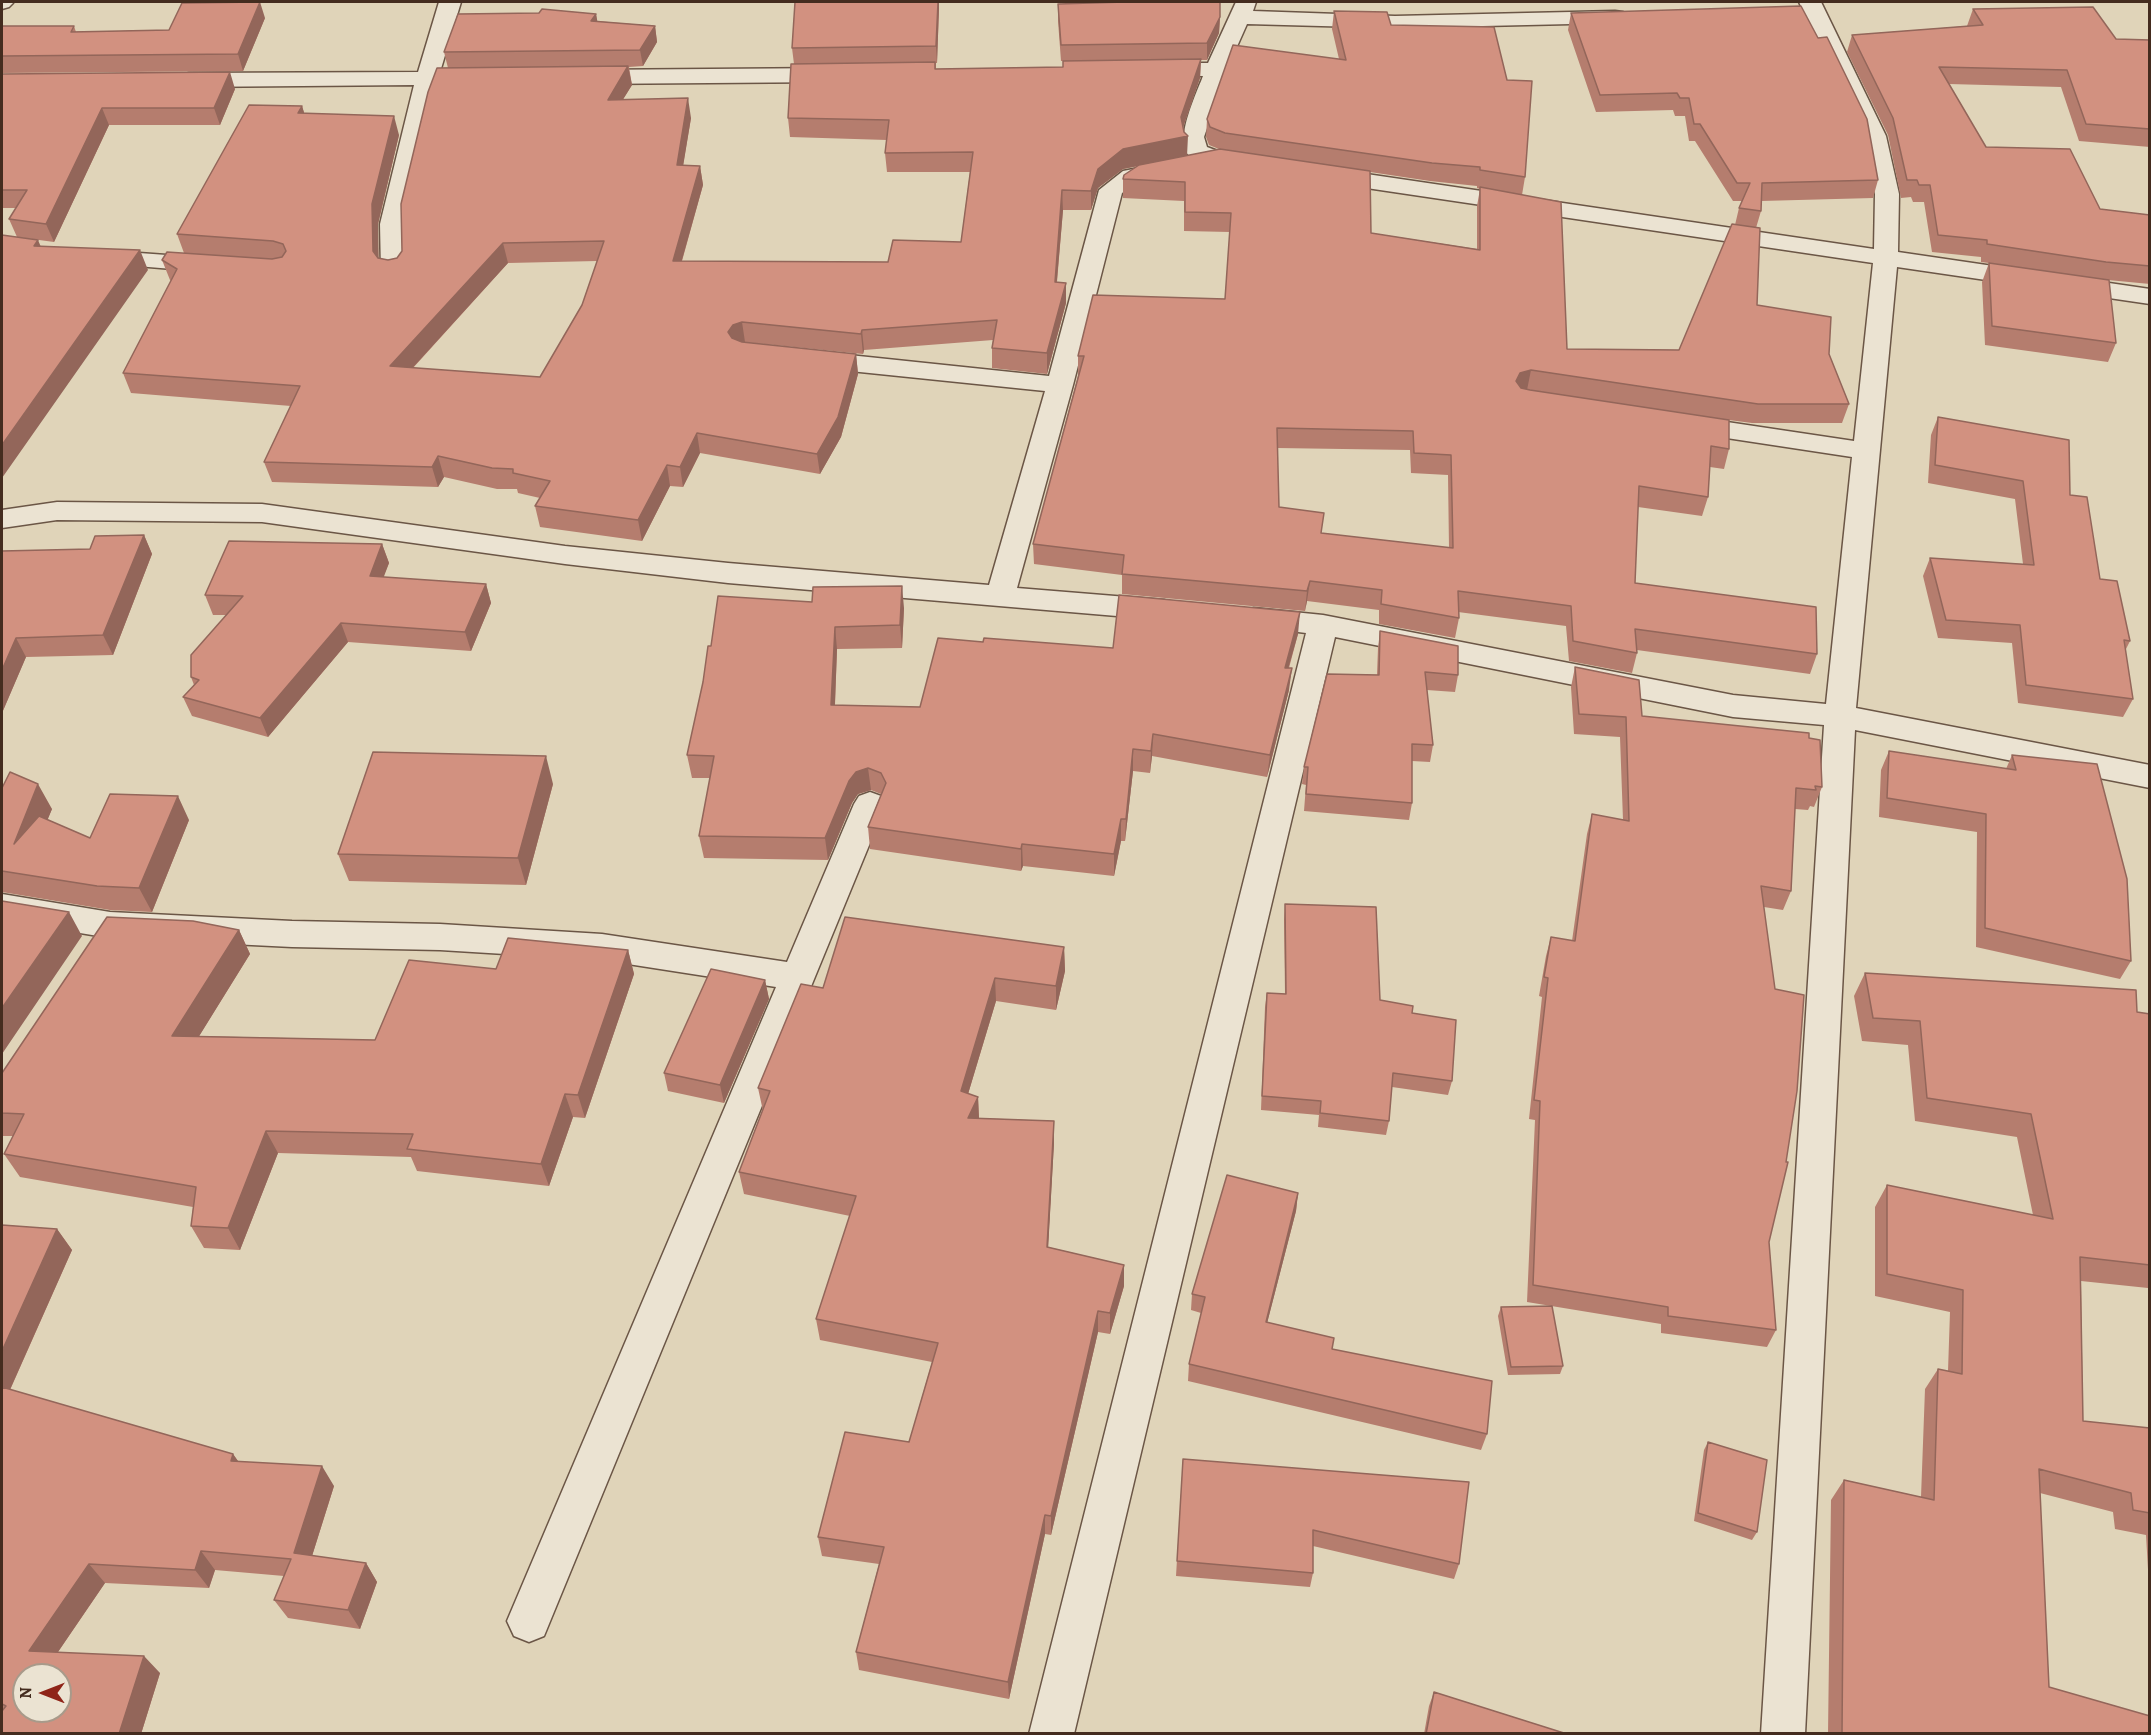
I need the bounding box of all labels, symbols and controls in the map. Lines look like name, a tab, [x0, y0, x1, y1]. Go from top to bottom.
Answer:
north arrow	[12, 1663, 72, 1723]
text: N	[15, 1687, 37, 1699]

